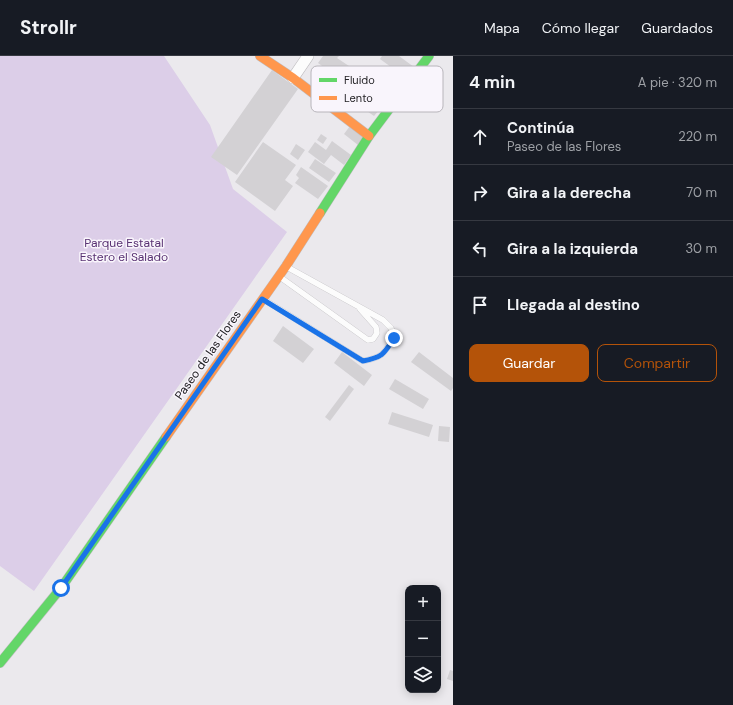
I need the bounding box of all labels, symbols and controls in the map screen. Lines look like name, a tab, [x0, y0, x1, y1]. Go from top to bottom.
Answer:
text: Strollr	[20, 15, 77, 40]
text: Mapa	[484, 19, 520, 37]
text: Cómo llegar	[542, 19, 619, 37]
text: Guardados	[641, 19, 713, 37]
legend	[311, 66, 443, 112]
text: 4 min	[469, 71, 515, 93]
text: Fluido	[344, 73, 375, 87]
text: A pie · 320 m	[638, 74, 717, 91]
text: Lento	[344, 91, 373, 105]
text: Continúa	[507, 118, 574, 138]
icon: ahead	[469, 126, 491, 148]
text: 220 m	[678, 128, 717, 145]
text: Paseo de las Flores	[507, 138, 621, 155]
icon: right	[469, 182, 491, 204]
text: Gira a la derecha	[507, 183, 631, 203]
text: 70 m	[686, 184, 717, 201]
park label: Parque Estatal Estero el Salado	[80, 235, 168, 265]
icon: left	[469, 238, 491, 260]
text: Gira a la izquierda	[507, 239, 638, 259]
text: 30 m	[685, 240, 717, 257]
icon: arrive	[469, 294, 491, 316]
text: Llegada al destino	[507, 295, 640, 315]
street label: Paseo de las Flores	[171, 307, 245, 403]
route end	[385, 329, 403, 347]
button: Guardar	[469, 344, 589, 382]
button: Compartir	[597, 344, 717, 382]
route start	[52, 579, 70, 597]
map controls	[405, 585, 441, 693]
button: +	[405, 585, 441, 621]
button: −	[405, 621, 441, 657]
button: layers	[405, 657, 441, 693]

